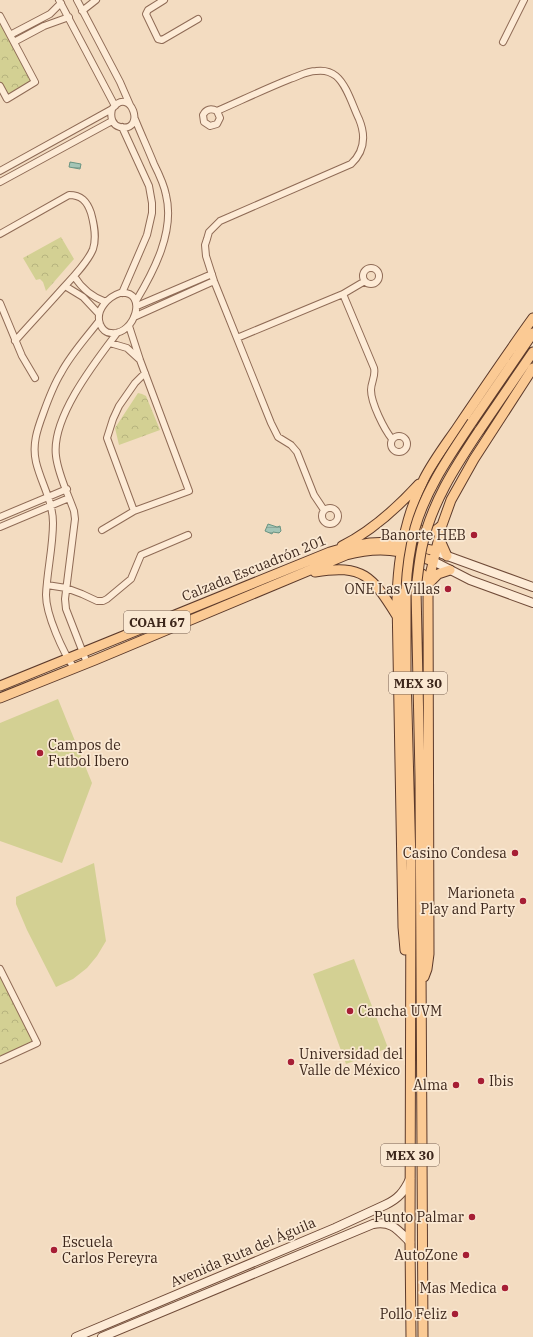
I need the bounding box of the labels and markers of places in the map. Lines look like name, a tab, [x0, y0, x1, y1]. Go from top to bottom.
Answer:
place label: Banorte HEB	[381, 526, 466, 544]
marker: Banorte HEB	[469, 530, 479, 540]
place label: ONE Las Villas	[345, 580, 440, 598]
marker: ONE Las Villas	[443, 584, 453, 594]
place label: Campos de Futbol Ibero	[48, 736, 129, 770]
marker: Campos de Futbol Ibero	[35, 748, 45, 758]
place label: Casino Condesa	[403, 844, 507, 862]
marker: Casino Condesa	[510, 848, 520, 858]
place label: Marioneta Play and Party	[421, 884, 516, 918]
marker: Marioneta Play and Party	[518, 896, 528, 906]
place label: Cancha UVM	[358, 1002, 442, 1020]
marker: Cancha UVM	[345, 1006, 355, 1016]
place label: Universidad del Valle de México	[299, 1045, 403, 1079]
marker: Universidad del Valle de México	[286, 1057, 296, 1067]
place label: Ibis	[489, 1072, 514, 1090]
place label: Alma	[413, 1076, 448, 1094]
marker: Ibis	[476, 1076, 486, 1086]
marker: Alma	[451, 1080, 461, 1090]
place label: Punto Palmar	[374, 1208, 465, 1226]
marker: Punto Palmar	[467, 1212, 477, 1222]
place label: Escuela Carlos Pereyra	[62, 1233, 158, 1267]
marker: Escuela Carlos Pereyra	[49, 1245, 59, 1255]
place label: AutoZone	[394, 1246, 458, 1264]
marker: AutoZone	[461, 1250, 471, 1260]
place label: Mas Medica	[419, 1279, 497, 1297]
marker: Mas Medica	[500, 1283, 510, 1293]
place label: Pollo Feliz	[380, 1305, 447, 1323]
marker: Pollo Feliz	[450, 1309, 460, 1319]

